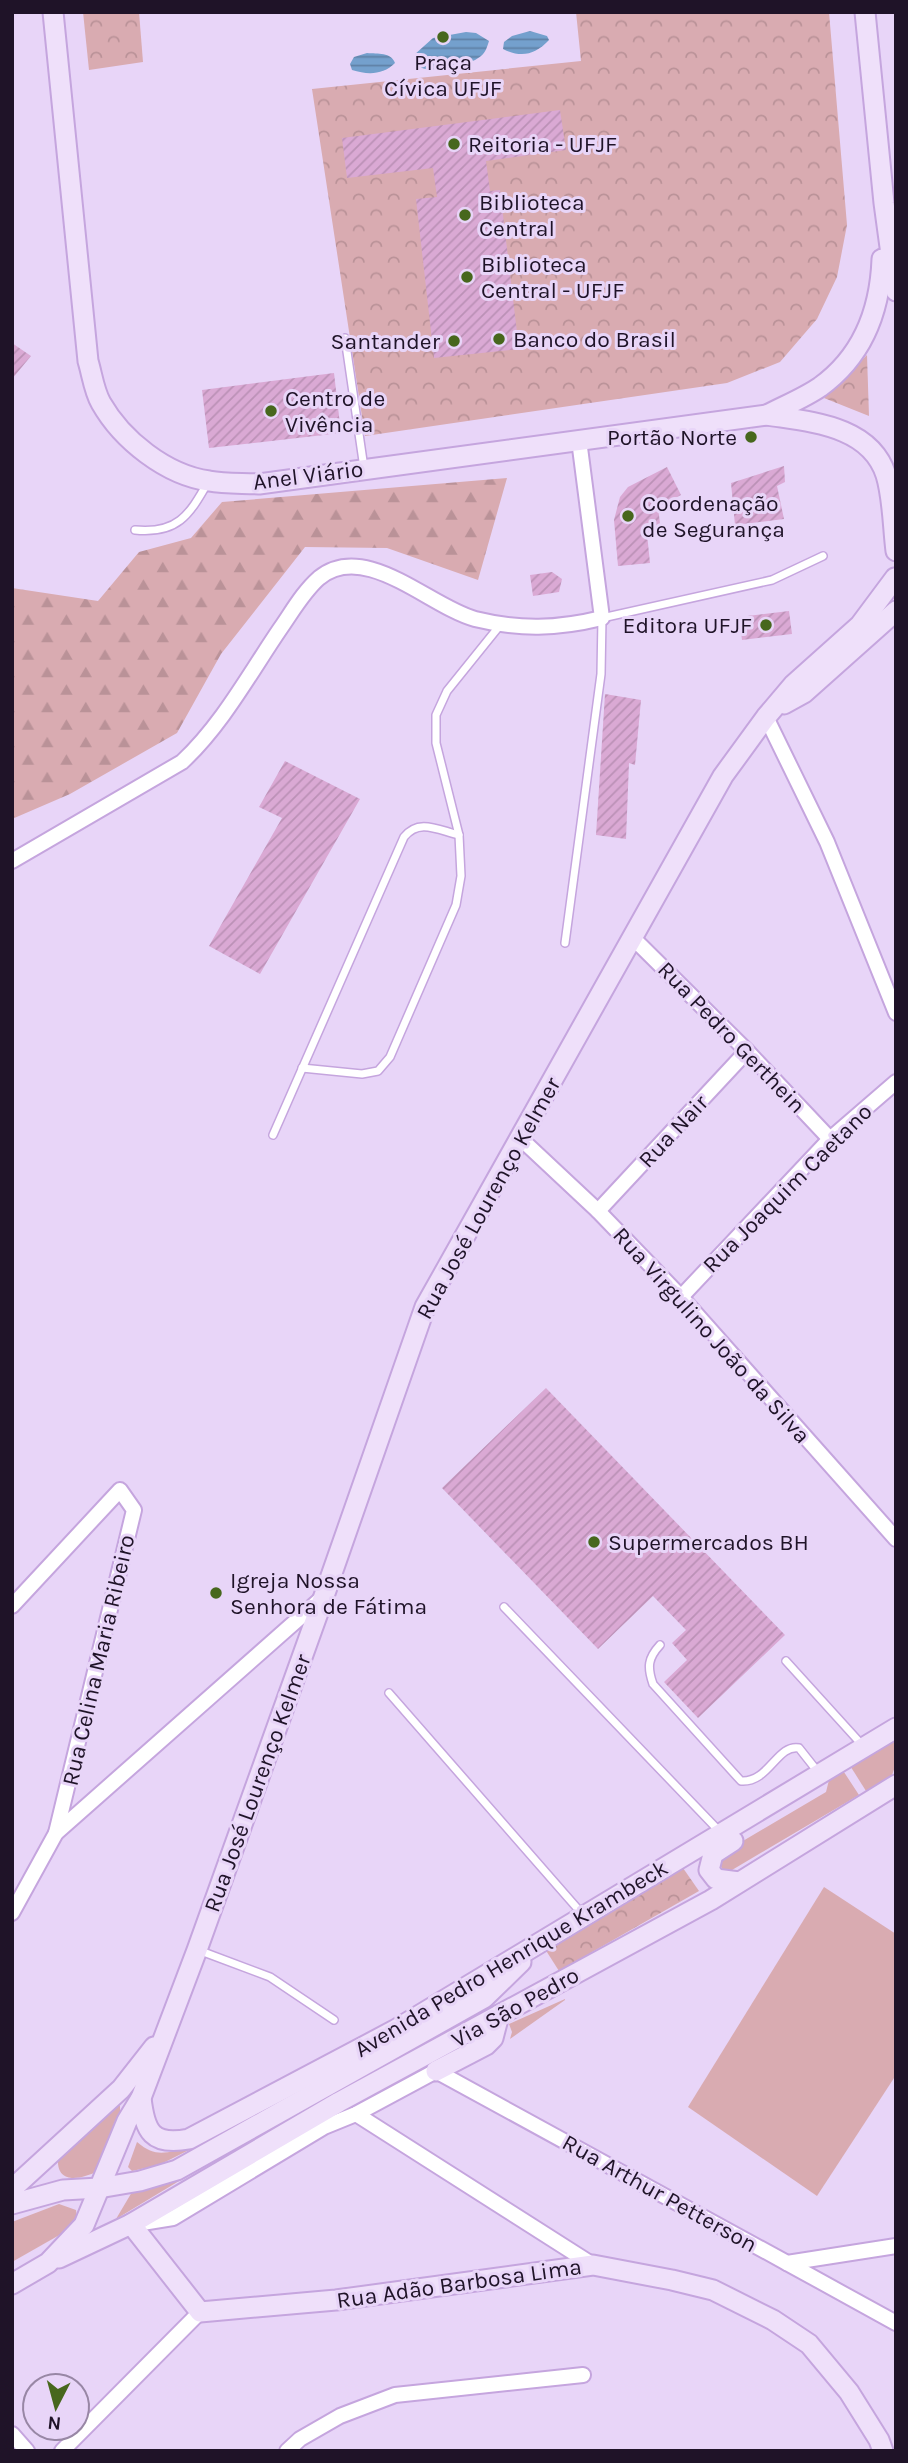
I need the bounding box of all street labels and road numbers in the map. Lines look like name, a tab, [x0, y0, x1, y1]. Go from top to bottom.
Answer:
street label: Anel Viário	[251, 455, 365, 496]
street label: Rua Pedro Gerthein	[652, 956, 811, 1119]
street label: Rua José Lourenço Kelmer	[411, 1072, 567, 1324]
street label: Rua Nair	[633, 1089, 714, 1173]
street label: Rua Joaquim Caetano	[697, 1098, 878, 1279]
street label: Rua Virgulino João da Silva	[607, 1222, 816, 1449]
street label: Rua Celina Maria Ribeiro	[56, 1532, 141, 1788]
street label: Rua José Lourenço Kelmer	[198, 1650, 317, 1916]
street label: Avenida Pedro Henrique Krambeck	[350, 1854, 673, 2063]
street label: Via São Pedro	[447, 1961, 584, 2054]
street label: Rua Arthur Petterson	[558, 2129, 762, 2258]
street label: Rua Adão Barbosa Lima	[335, 2253, 583, 2314]

